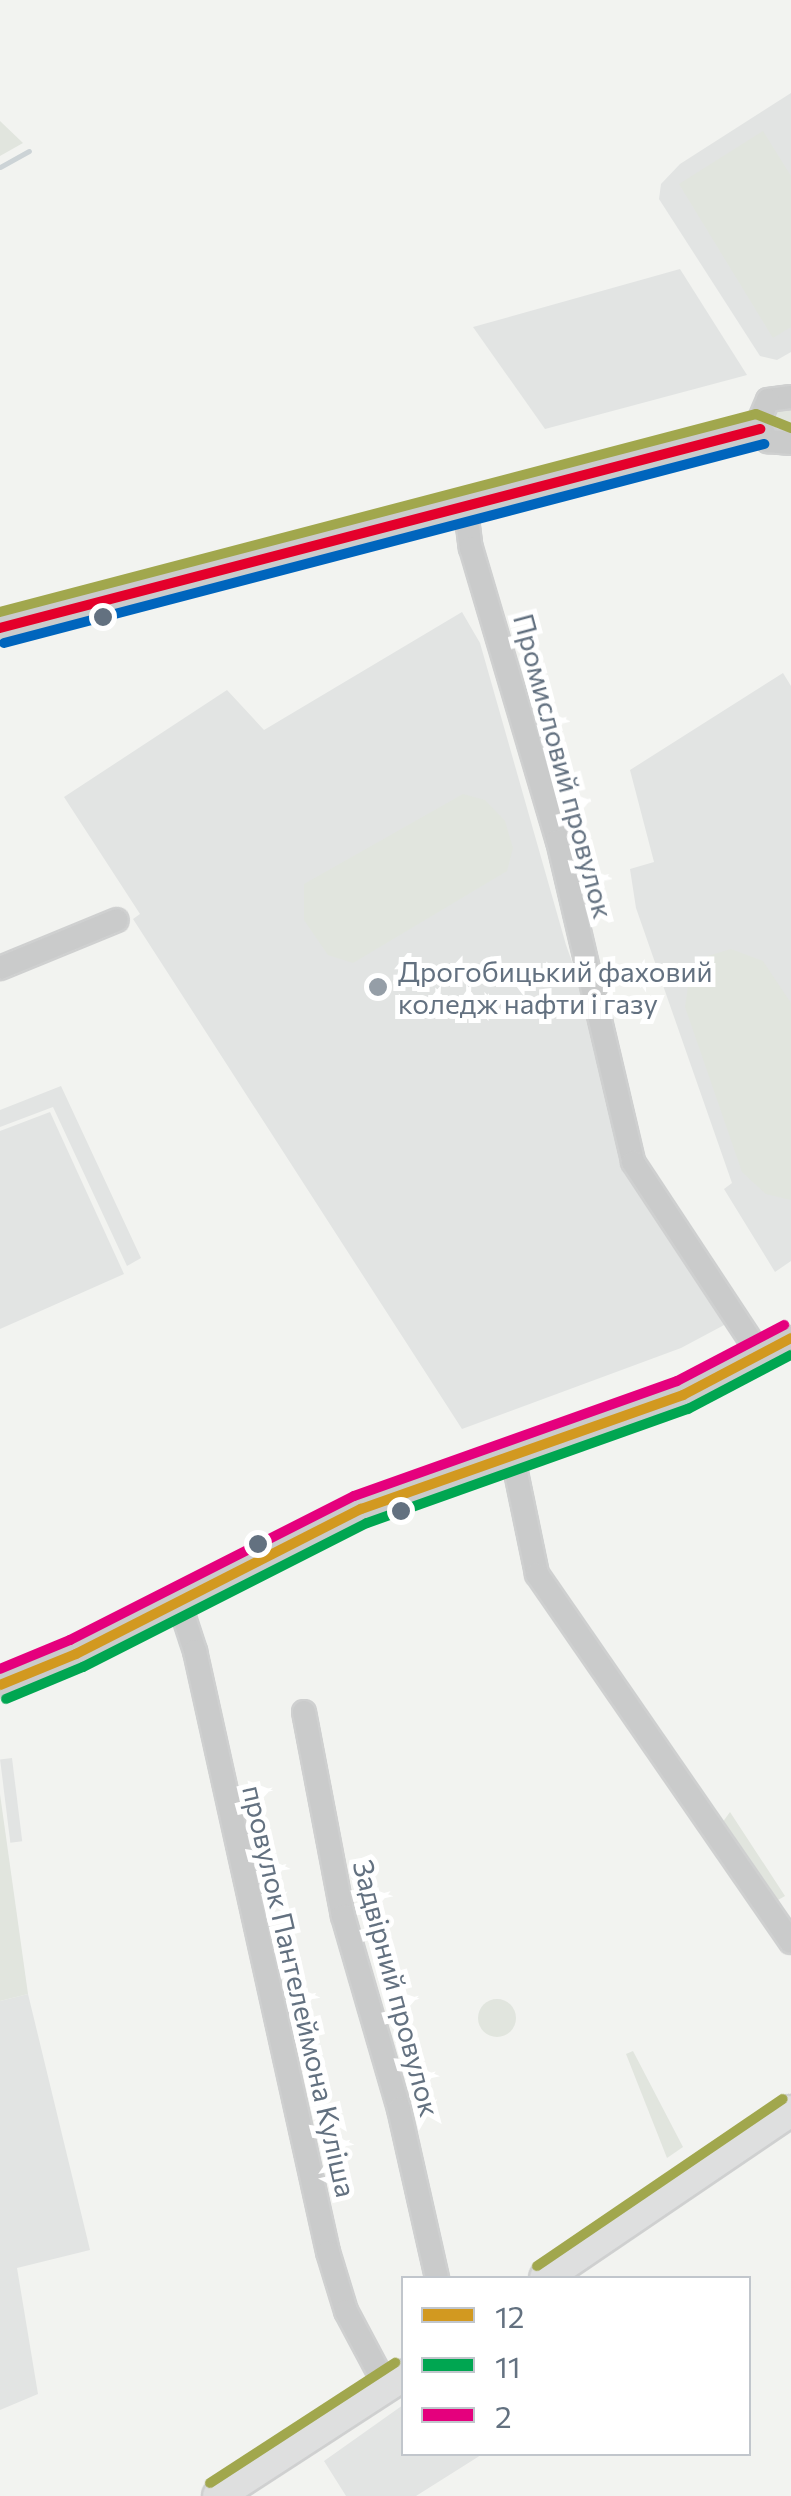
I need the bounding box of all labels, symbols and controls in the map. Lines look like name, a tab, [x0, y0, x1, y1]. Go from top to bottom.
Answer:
unlabelled marker	[93, 607, 113, 627]
street label: Промисловий провулок	[507, 610, 621, 922]
place label: Дрогобицький фаховий коледж нафти і газу	[398, 954, 713, 1020]
marker: Дрогобицький фаховий коледж нафти і газу	[367, 976, 389, 998]
unlabelled marker	[391, 1501, 411, 1521]
unlabelled marker	[248, 1534, 268, 1554]
street label: провулок Пантелеймона Куліша	[236, 1782, 364, 2200]
street label: Задвірний провулок	[347, 1856, 447, 2120]
legend	[401, 2276, 751, 2456]
text: 12	[495, 2297, 524, 2334]
text: 11	[495, 2347, 521, 2384]
text: 2	[495, 2397, 512, 2434]

